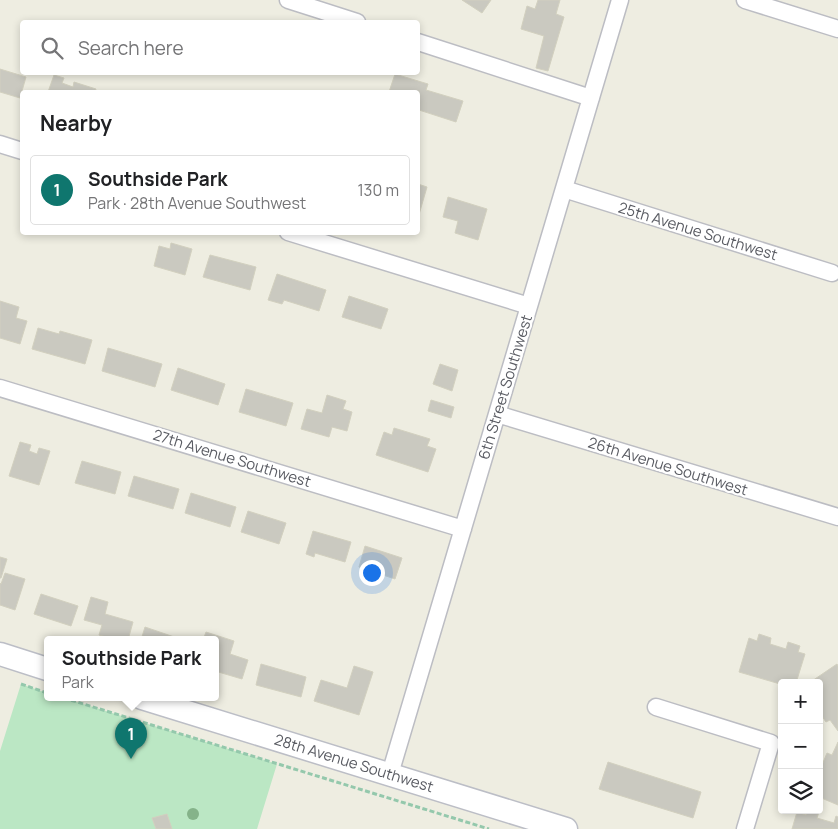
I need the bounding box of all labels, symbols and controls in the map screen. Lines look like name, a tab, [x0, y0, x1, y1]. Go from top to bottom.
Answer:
search box	[20, 20, 420, 75]
icon: search	[38, 34, 66, 62]
text: Search here	[78, 35, 184, 61]
text: Nearby	[40, 109, 112, 137]
text: Southside Park	[88, 166, 227, 192]
text: 1	[53, 179, 61, 201]
text: 130 m	[357, 179, 399, 201]
text: Park · 28th Avenue Southwest	[88, 192, 306, 214]
street label: 25th Avenue Southwest	[616, 197, 780, 265]
street label: 6th Street Southwest	[473, 312, 537, 462]
street label: 27th Avenue Southwest	[150, 424, 314, 492]
street label: 26th Avenue Southwest	[586, 432, 750, 500]
your location	[359, 560, 385, 586]
popup	[44, 636, 219, 701]
text: Southside Park	[62, 645, 201, 671]
text: Park	[62, 671, 94, 693]
map controls	[778, 679, 823, 814]
button: +	[778, 679, 823, 724]
pin: 1	[115, 718, 147, 759]
button: −	[778, 724, 823, 769]
street label: 28th Avenue Southwest	[272, 729, 436, 797]
button: layers	[778, 769, 823, 814]

